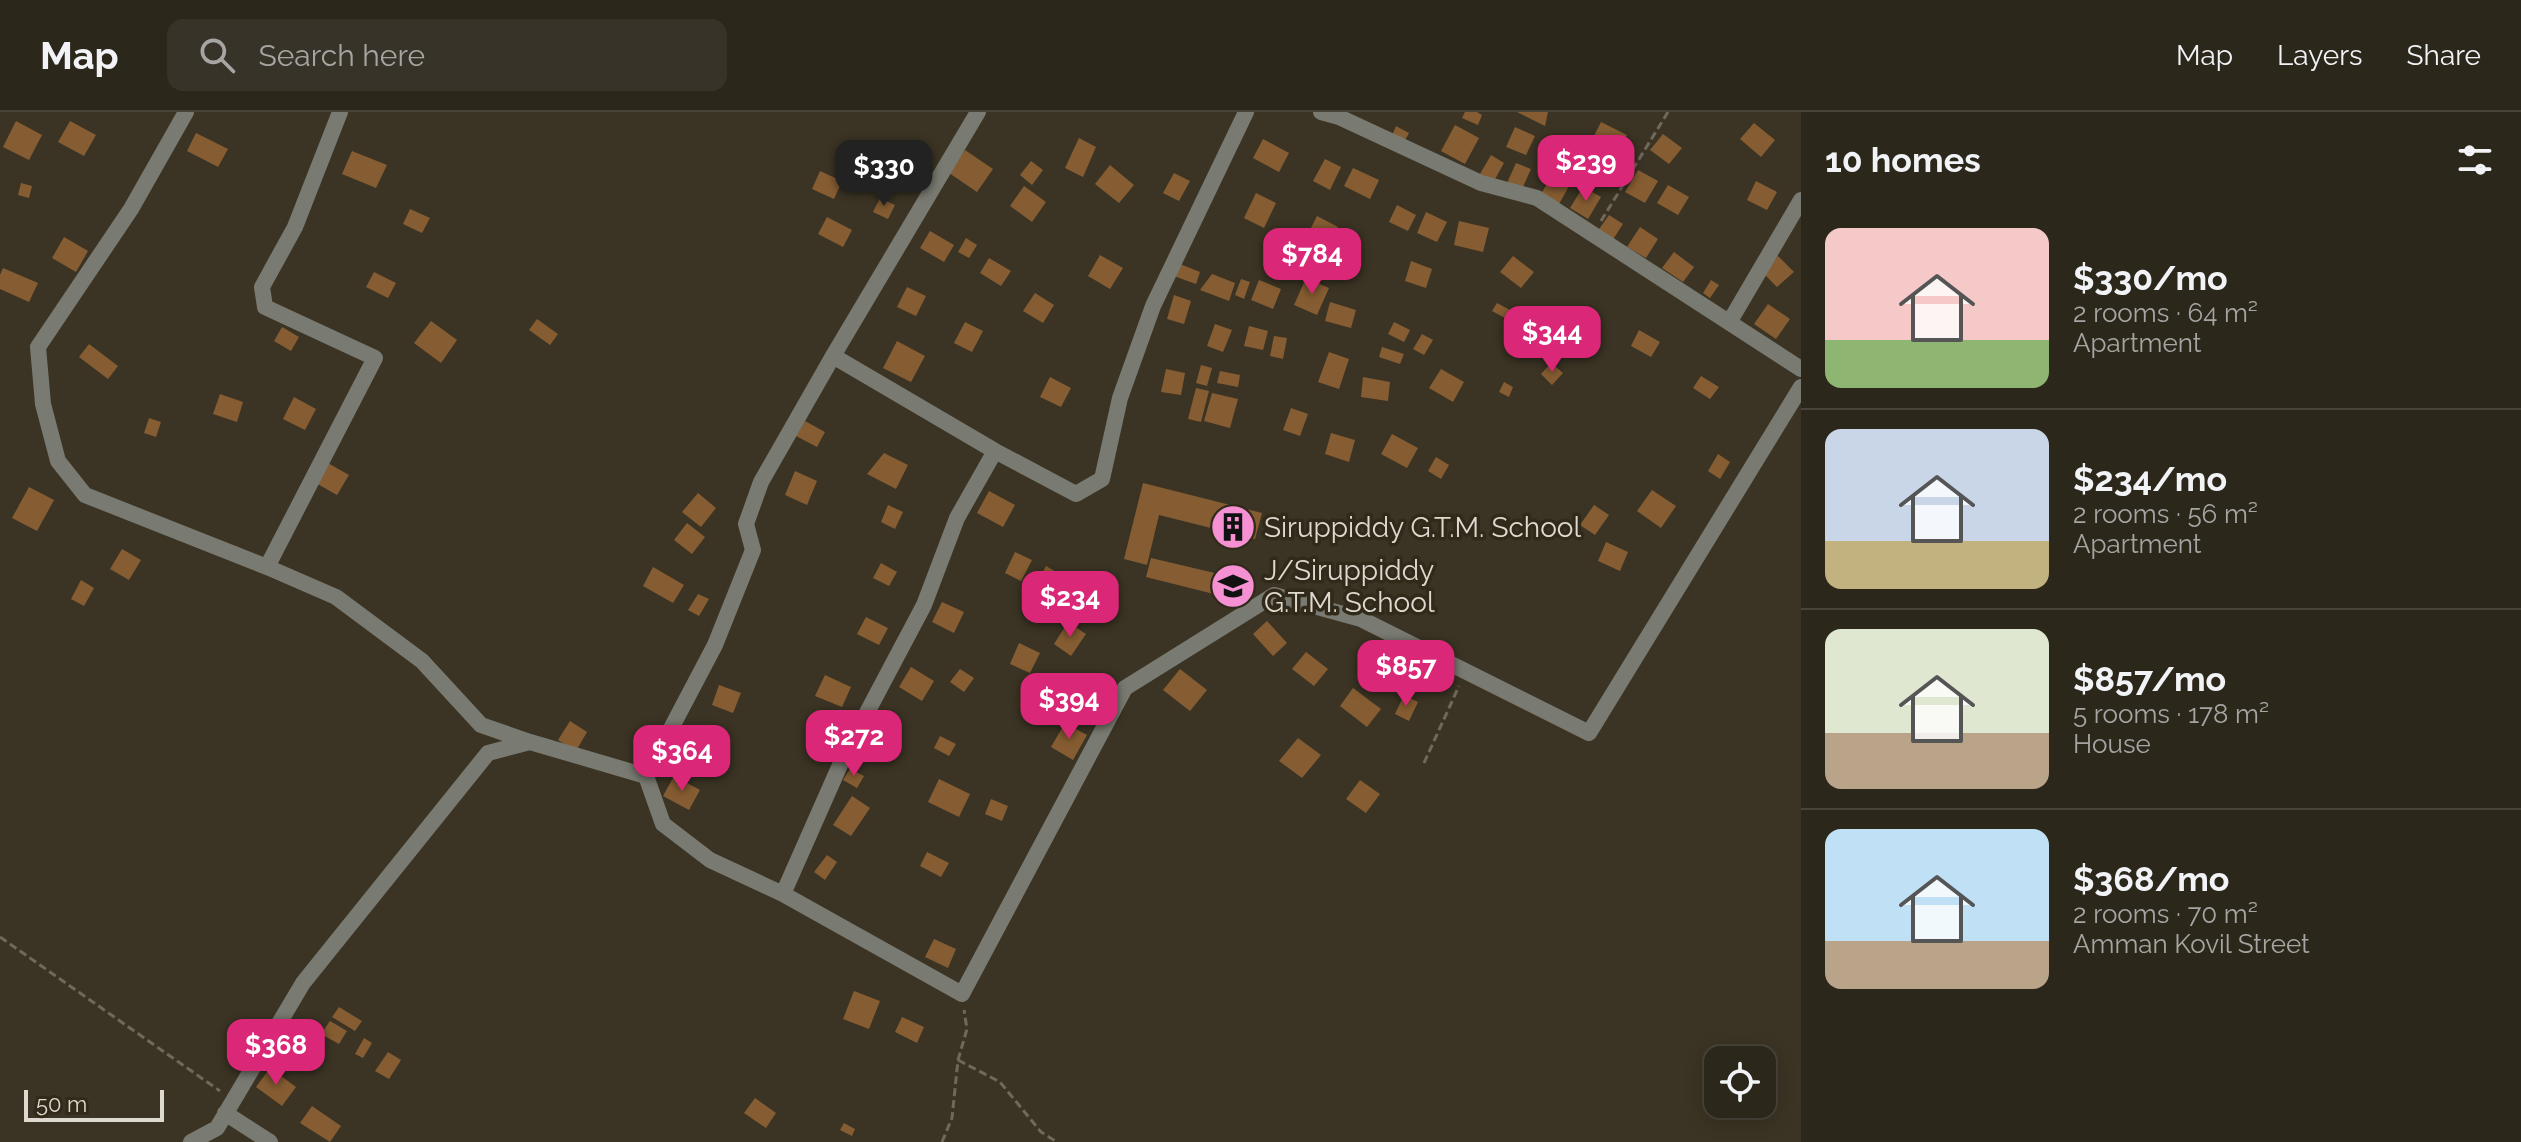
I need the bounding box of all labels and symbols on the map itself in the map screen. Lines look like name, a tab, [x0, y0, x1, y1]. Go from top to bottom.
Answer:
pin: $239	[1539, 135, 1633, 203]
pin: $330	[837, 140, 931, 208]
pin: $784	[1265, 228, 1359, 296]
pin: $344	[1505, 306, 1599, 374]
building icon: Siruppiddy G.T.M. School	[1209, 503, 1257, 551]
place label: Siruppiddy G.T.M. School	[1264, 511, 1581, 544]
place label: J/Siruppiddy G.T.M. School	[1264, 554, 1435, 619]
school or university icon: J/Siruppiddy G.T.M. School	[1209, 562, 1257, 610]
pin: $234	[1023, 571, 1117, 639]
pin: $857	[1359, 640, 1453, 708]
pin: $394	[1022, 673, 1116, 741]
pin: $272	[807, 710, 901, 778]
pin: $364	[635, 725, 729, 793]
pin: $368	[229, 1019, 323, 1087]
scale bar	[24, 1086, 164, 1122]

